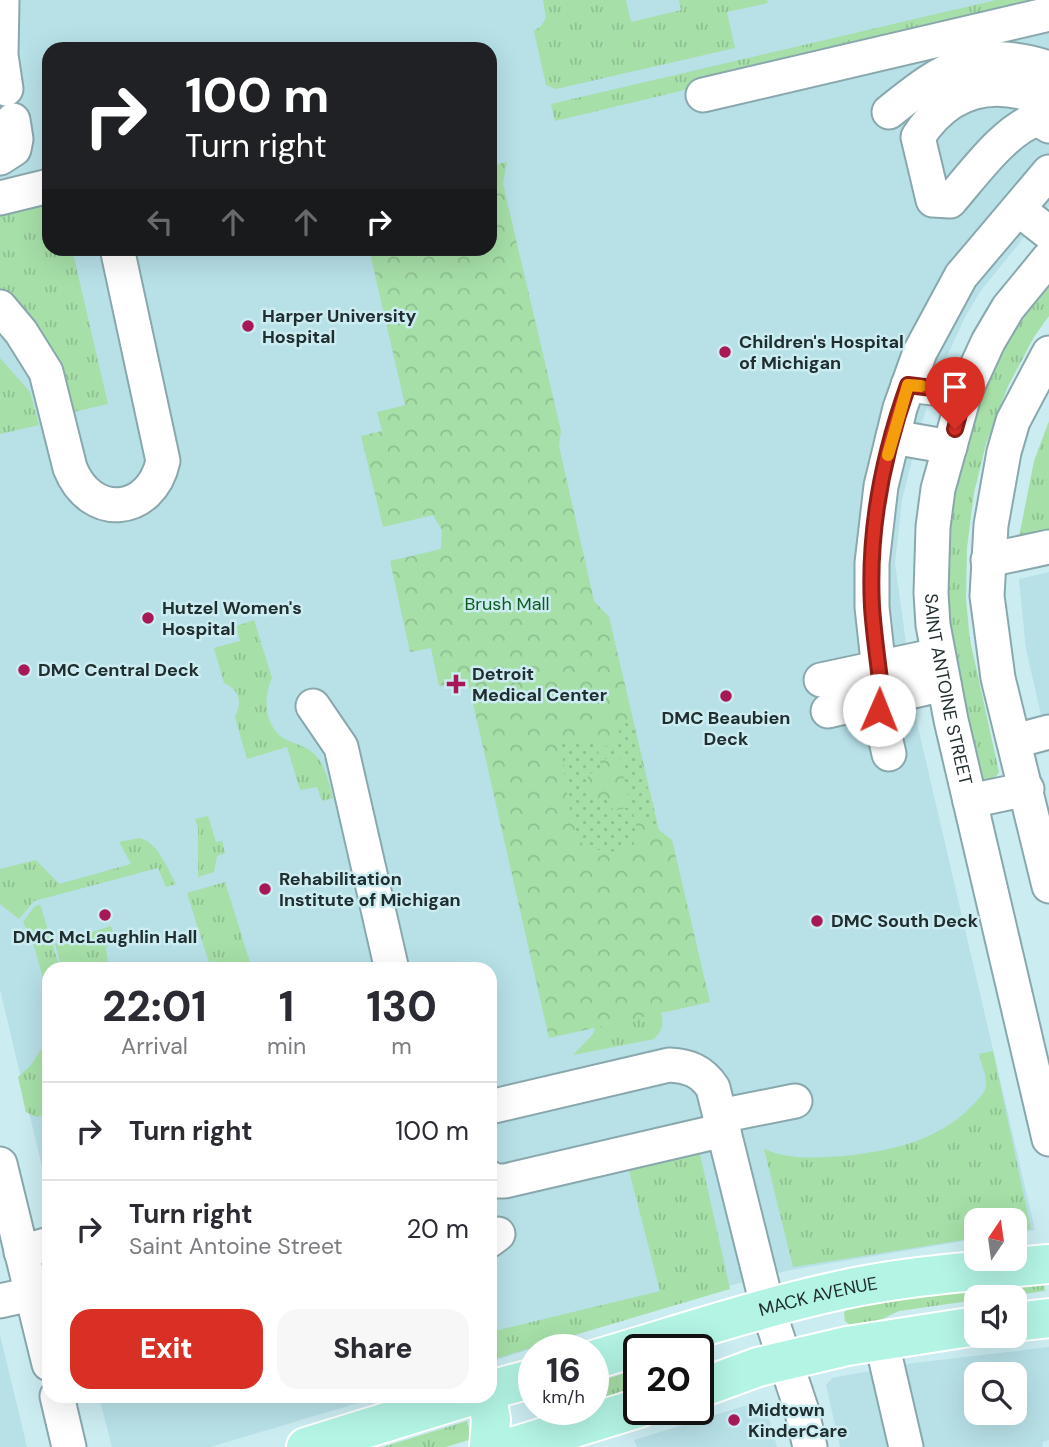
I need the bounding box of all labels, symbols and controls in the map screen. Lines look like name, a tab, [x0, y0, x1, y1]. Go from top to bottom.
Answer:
text: 100 m	[185, 63, 329, 127]
icon: right	[70, 70, 161, 161]
text: Turn right	[185, 125, 327, 167]
icon: left	[141, 203, 179, 241]
icon: ahead	[214, 203, 252, 241]
icon: ahead	[287, 203, 325, 241]
icon: right	[360, 203, 398, 241]
place label: Harper University Hospital	[262, 304, 417, 349]
marker: Harper University Hospital	[240, 318, 256, 334]
place label: Children's Hospital of Michigan	[739, 330, 904, 375]
marker: Children's Hospital of Michigan	[717, 344, 733, 360]
pin	[925, 357, 985, 429]
icon: arrive	[936, 368, 974, 406]
park label: Brush Mall	[465, 592, 549, 616]
street label: SAINT ANTOINE STREET	[919, 593, 978, 787]
place label: Hutzel Women's Hospital	[162, 596, 302, 641]
marker: Hutzel Women's Hospital	[140, 610, 156, 626]
place label: DMC Central Deck	[38, 658, 200, 682]
marker: DMC Central Deck	[16, 662, 32, 678]
place label: Detroit Medical Center	[472, 662, 607, 707]
position arrow	[842, 673, 916, 747]
marker: Detroit Medical Center	[446, 674, 466, 694]
marker: DMC Beaubien Deck	[718, 688, 734, 704]
place label: DMC Beaubien Deck	[662, 706, 790, 751]
place label: Rehabilitation Institute of Michigan	[279, 867, 461, 912]
marker: Rehabilitation Institute of Michigan	[257, 881, 273, 897]
marker: DMC McLaughlin Hall	[97, 907, 113, 923]
place label: DMC South Deck	[831, 909, 979, 933]
marker: DMC South Deck	[809, 913, 825, 929]
place label: DMC McLaughlin Hall	[13, 925, 197, 949]
text: 22:01	[102, 979, 207, 1034]
text: 1	[279, 979, 294, 1034]
text: 130	[366, 979, 437, 1034]
text: Arrival	[121, 1031, 188, 1061]
text: min	[267, 1031, 306, 1061]
text: m	[391, 1031, 412, 1061]
icon: right	[70, 1112, 108, 1150]
text: Turn right	[129, 1114, 253, 1148]
text: 100 m	[395, 1114, 469, 1148]
text: Turn right	[129, 1197, 253, 1231]
north arrow	[964, 1208, 1027, 1270]
map controls	[964, 1208, 1027, 1425]
icon: right	[70, 1210, 108, 1248]
text: 20 m	[406, 1212, 469, 1246]
text: Saint Antoine Street	[129, 1231, 343, 1261]
street label: MACK AVENUE	[756, 1271, 879, 1322]
button: sound	[964, 1285, 1027, 1348]
button: Exit	[70, 1309, 263, 1389]
button: Share	[277, 1309, 469, 1389]
speed limit sign: 20	[623, 1334, 714, 1425]
text: 16	[546, 1347, 581, 1393]
button: search	[964, 1362, 1027, 1425]
text: km/h	[542, 1385, 585, 1409]
place label: Midtown KinderCare	[748, 1398, 848, 1443]
marker: Midtown KinderCare	[726, 1412, 742, 1428]

